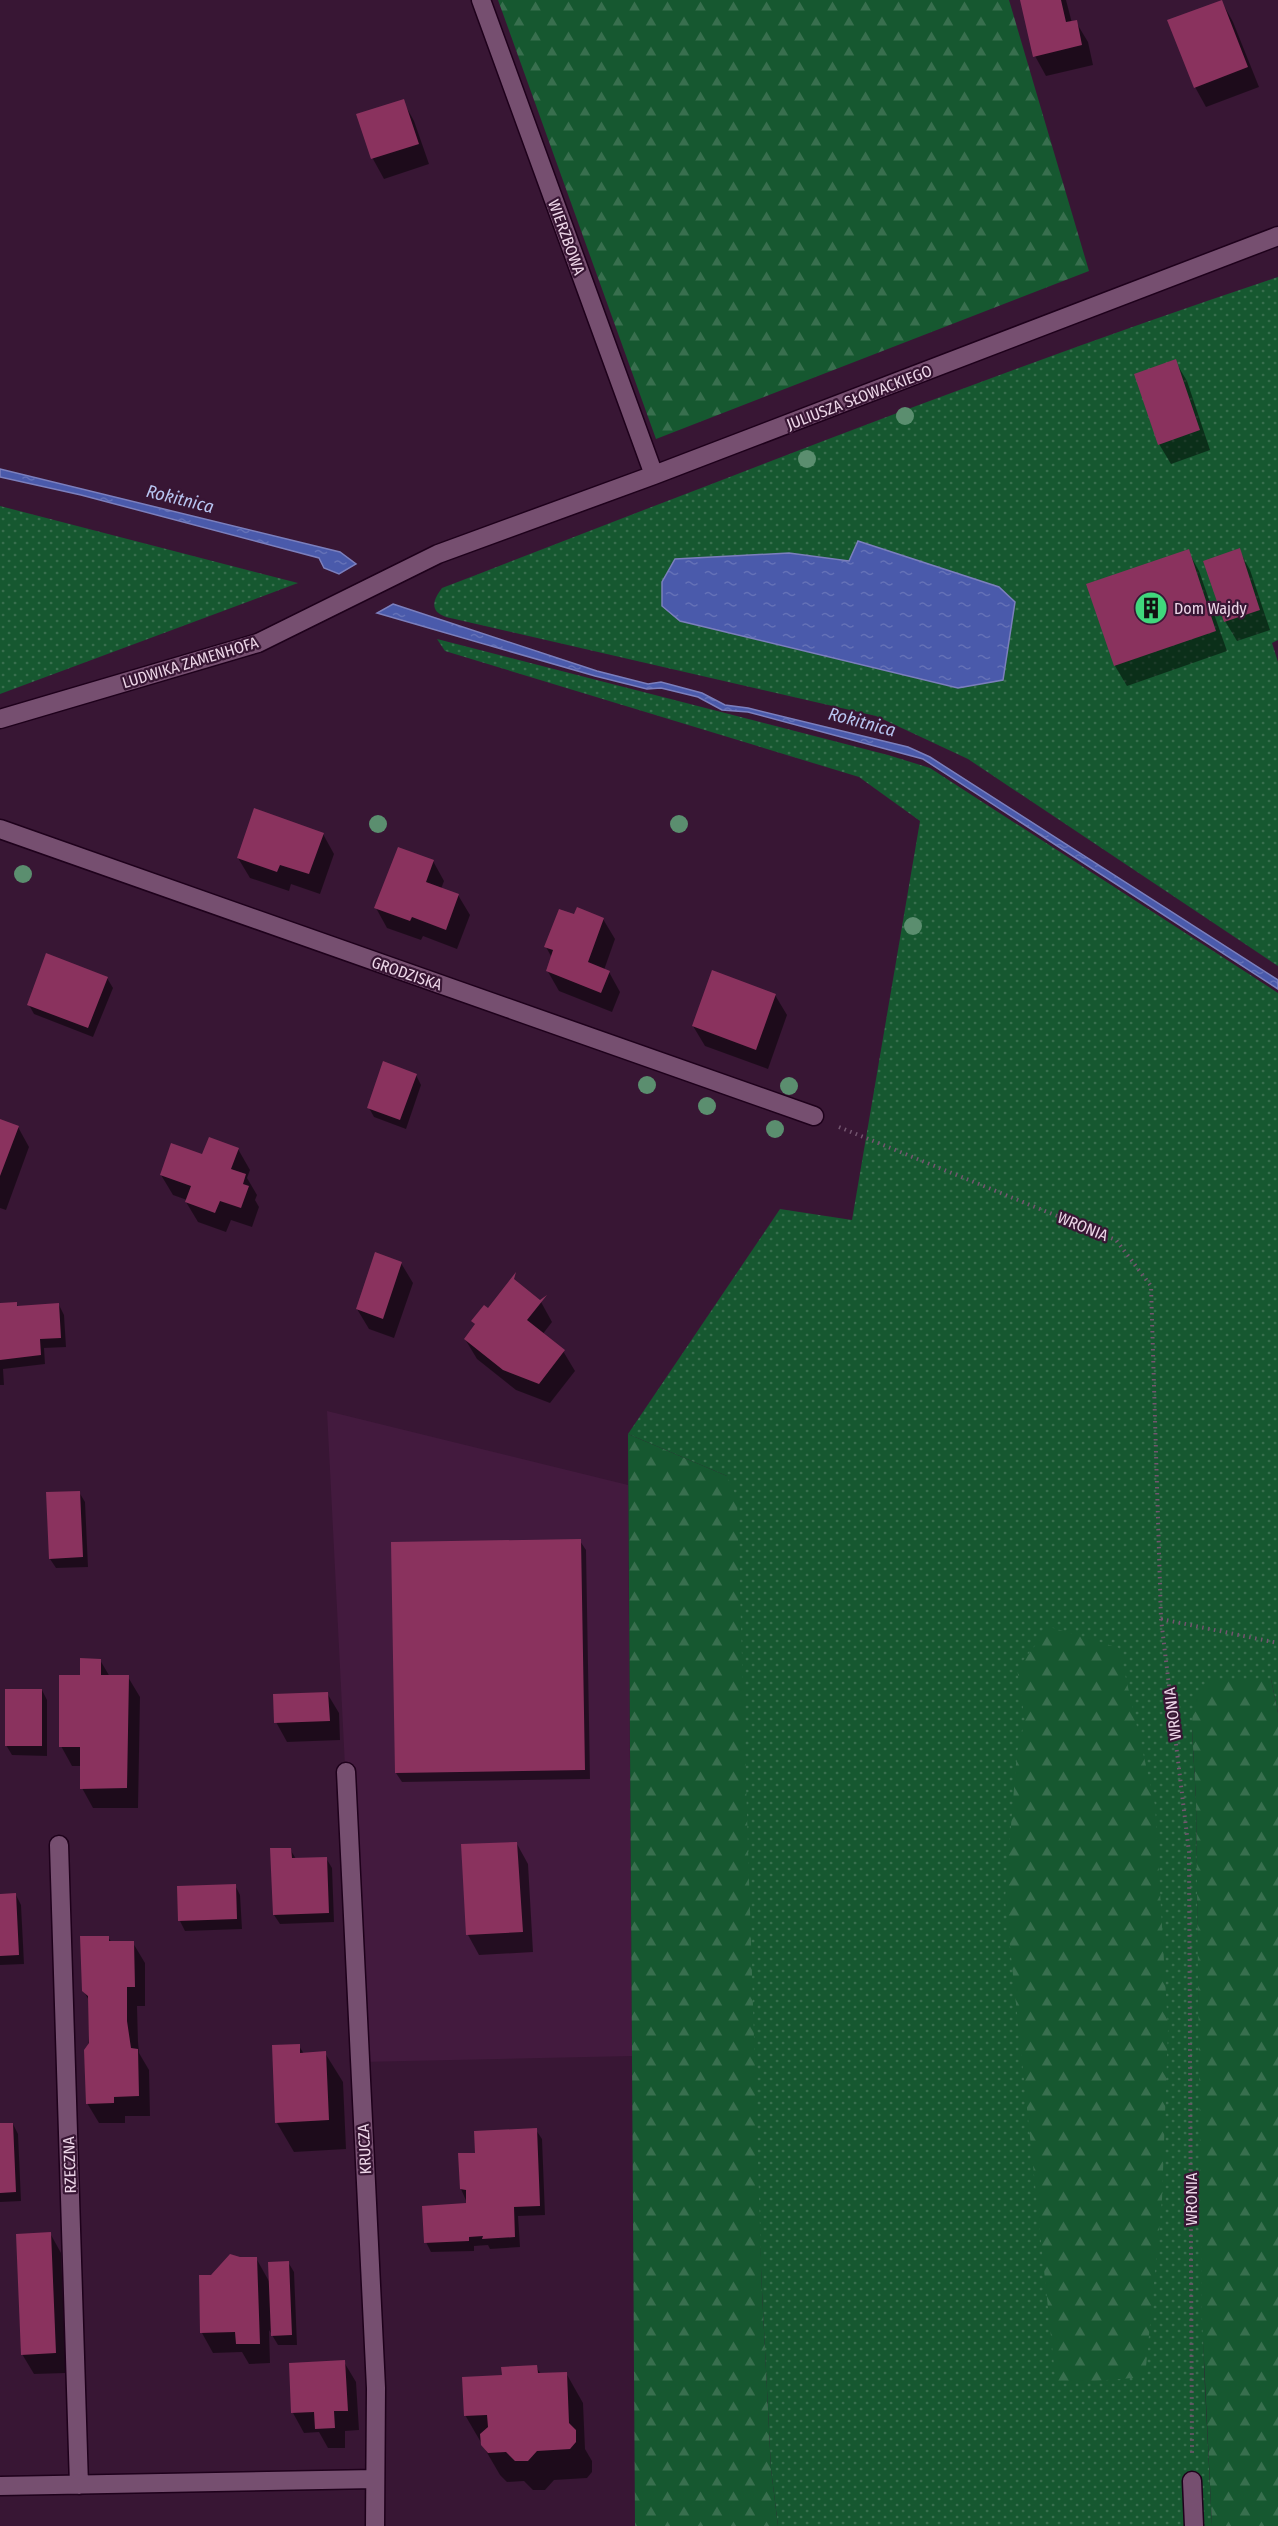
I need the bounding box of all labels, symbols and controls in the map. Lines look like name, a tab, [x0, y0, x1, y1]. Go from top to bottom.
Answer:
street label: WIERZBOWA	[544, 197, 589, 278]
street label: JULIUSZA SŁOWACKIEGO	[784, 361, 934, 434]
water label: Rokitnica	[144, 480, 216, 518]
building icon: Dom Wajdy	[1133, 590, 1169, 626]
place label: Dom Wajdy	[1174, 599, 1248, 618]
street label: LUDWIKA ZAMENHOFA	[120, 633, 261, 692]
water label: Rokitnica	[826, 702, 898, 742]
street label: GRODZISKA	[369, 953, 445, 995]
street label: WRONIA	[1055, 1208, 1111, 1245]
street label: WRONIA	[1160, 1686, 1185, 1741]
street label: KRUCZA	[354, 2123, 375, 2175]
street label: RZECZNA	[59, 2136, 80, 2194]
street label: WRONIA	[1182, 2172, 1201, 2225]

